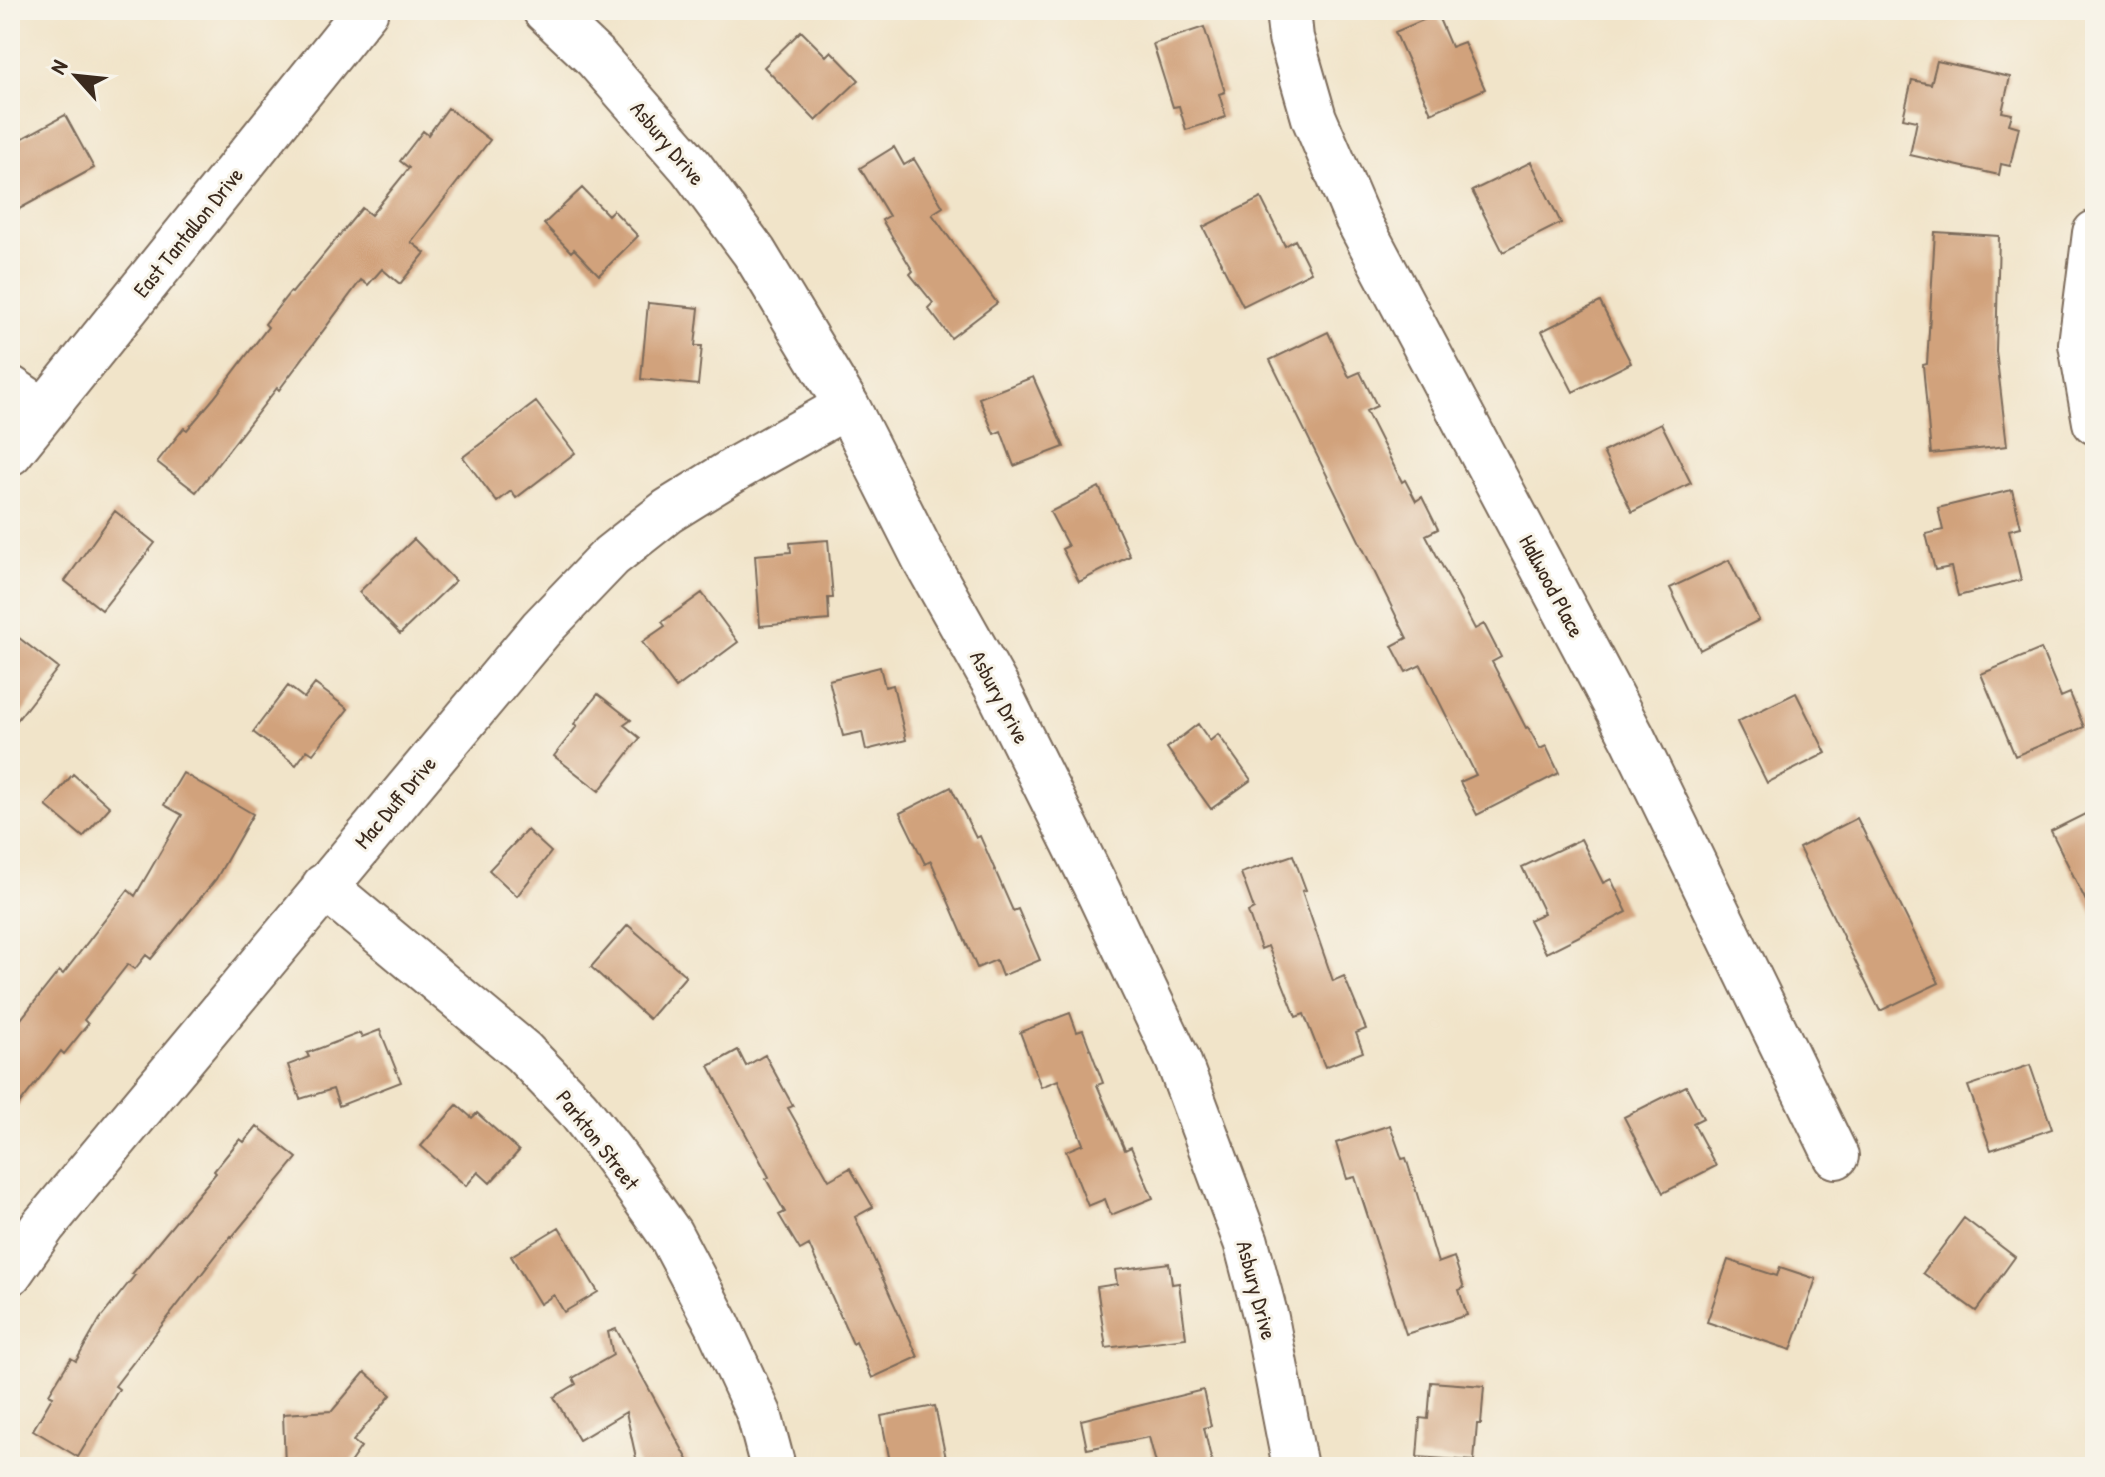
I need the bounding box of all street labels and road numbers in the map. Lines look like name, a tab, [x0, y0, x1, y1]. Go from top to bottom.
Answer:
street label: Asbury Drive	[624, 95, 712, 192]
street label: East Tantallon Drive	[126, 160, 250, 303]
street label: Hallwood Place	[1512, 529, 1592, 643]
street label: Asbury Drive	[963, 645, 1037, 749]
street label: Mac Duff Drive	[347, 749, 443, 855]
street label: Parkton Street	[549, 1084, 647, 1197]
street label: Asbury Drive	[1229, 1237, 1285, 1343]

